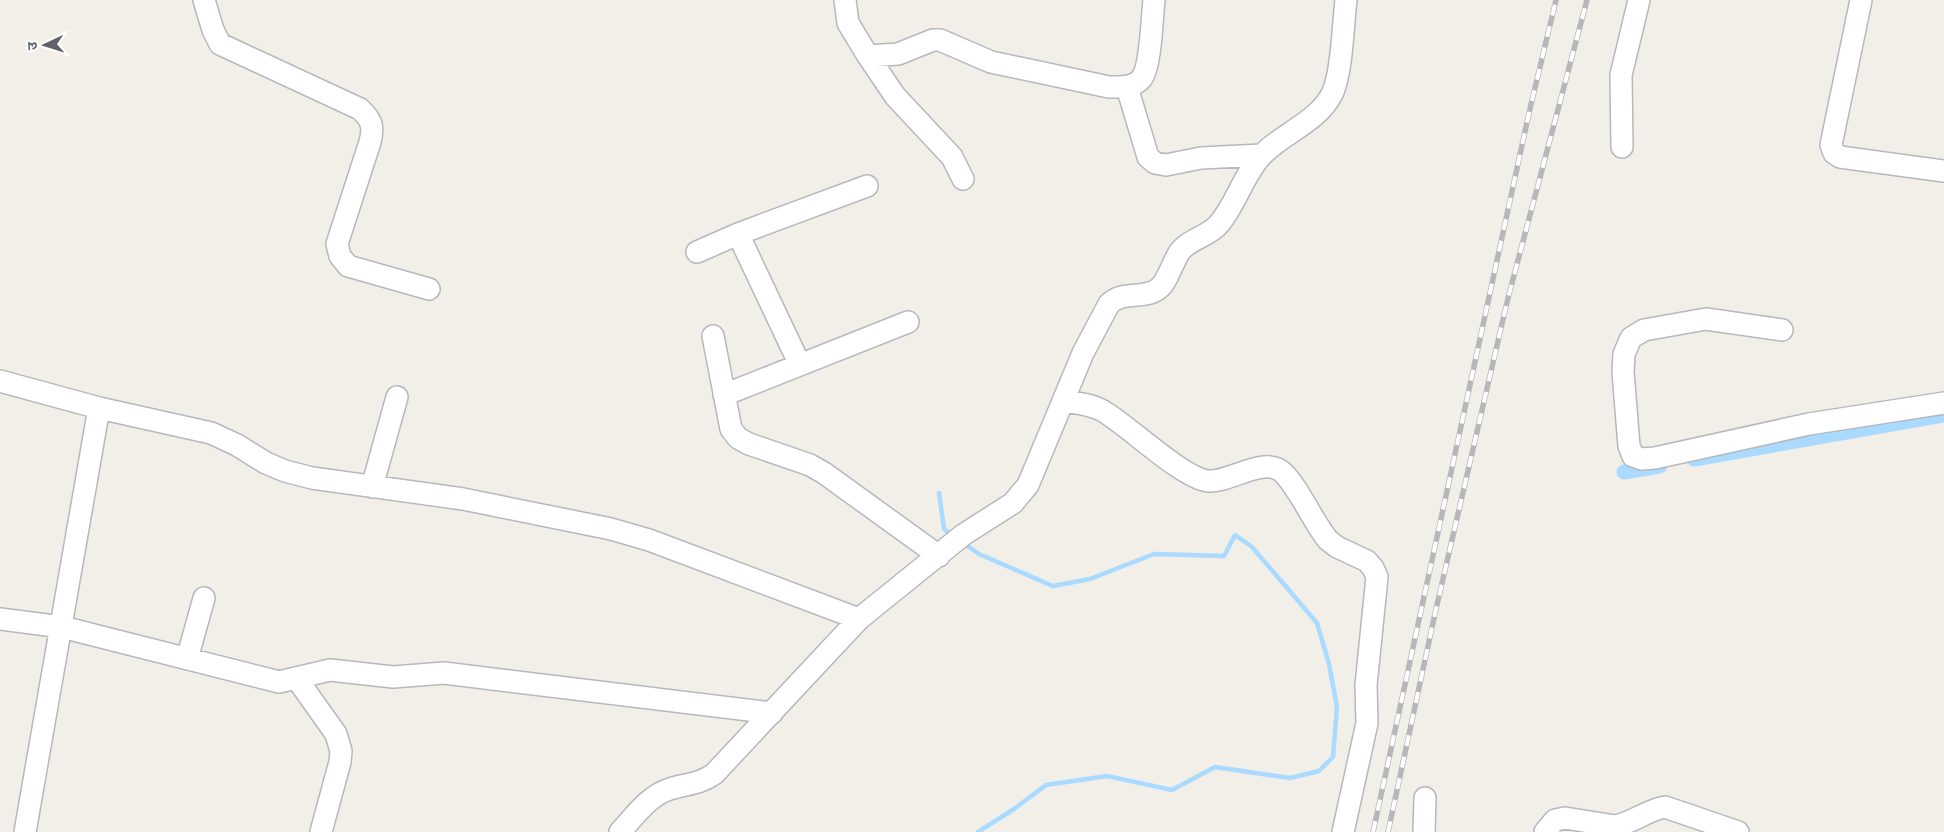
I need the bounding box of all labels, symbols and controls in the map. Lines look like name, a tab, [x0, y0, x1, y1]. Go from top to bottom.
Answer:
north arrow	[20, 20, 70, 70]
text: उ	[23, 40, 42, 51]

